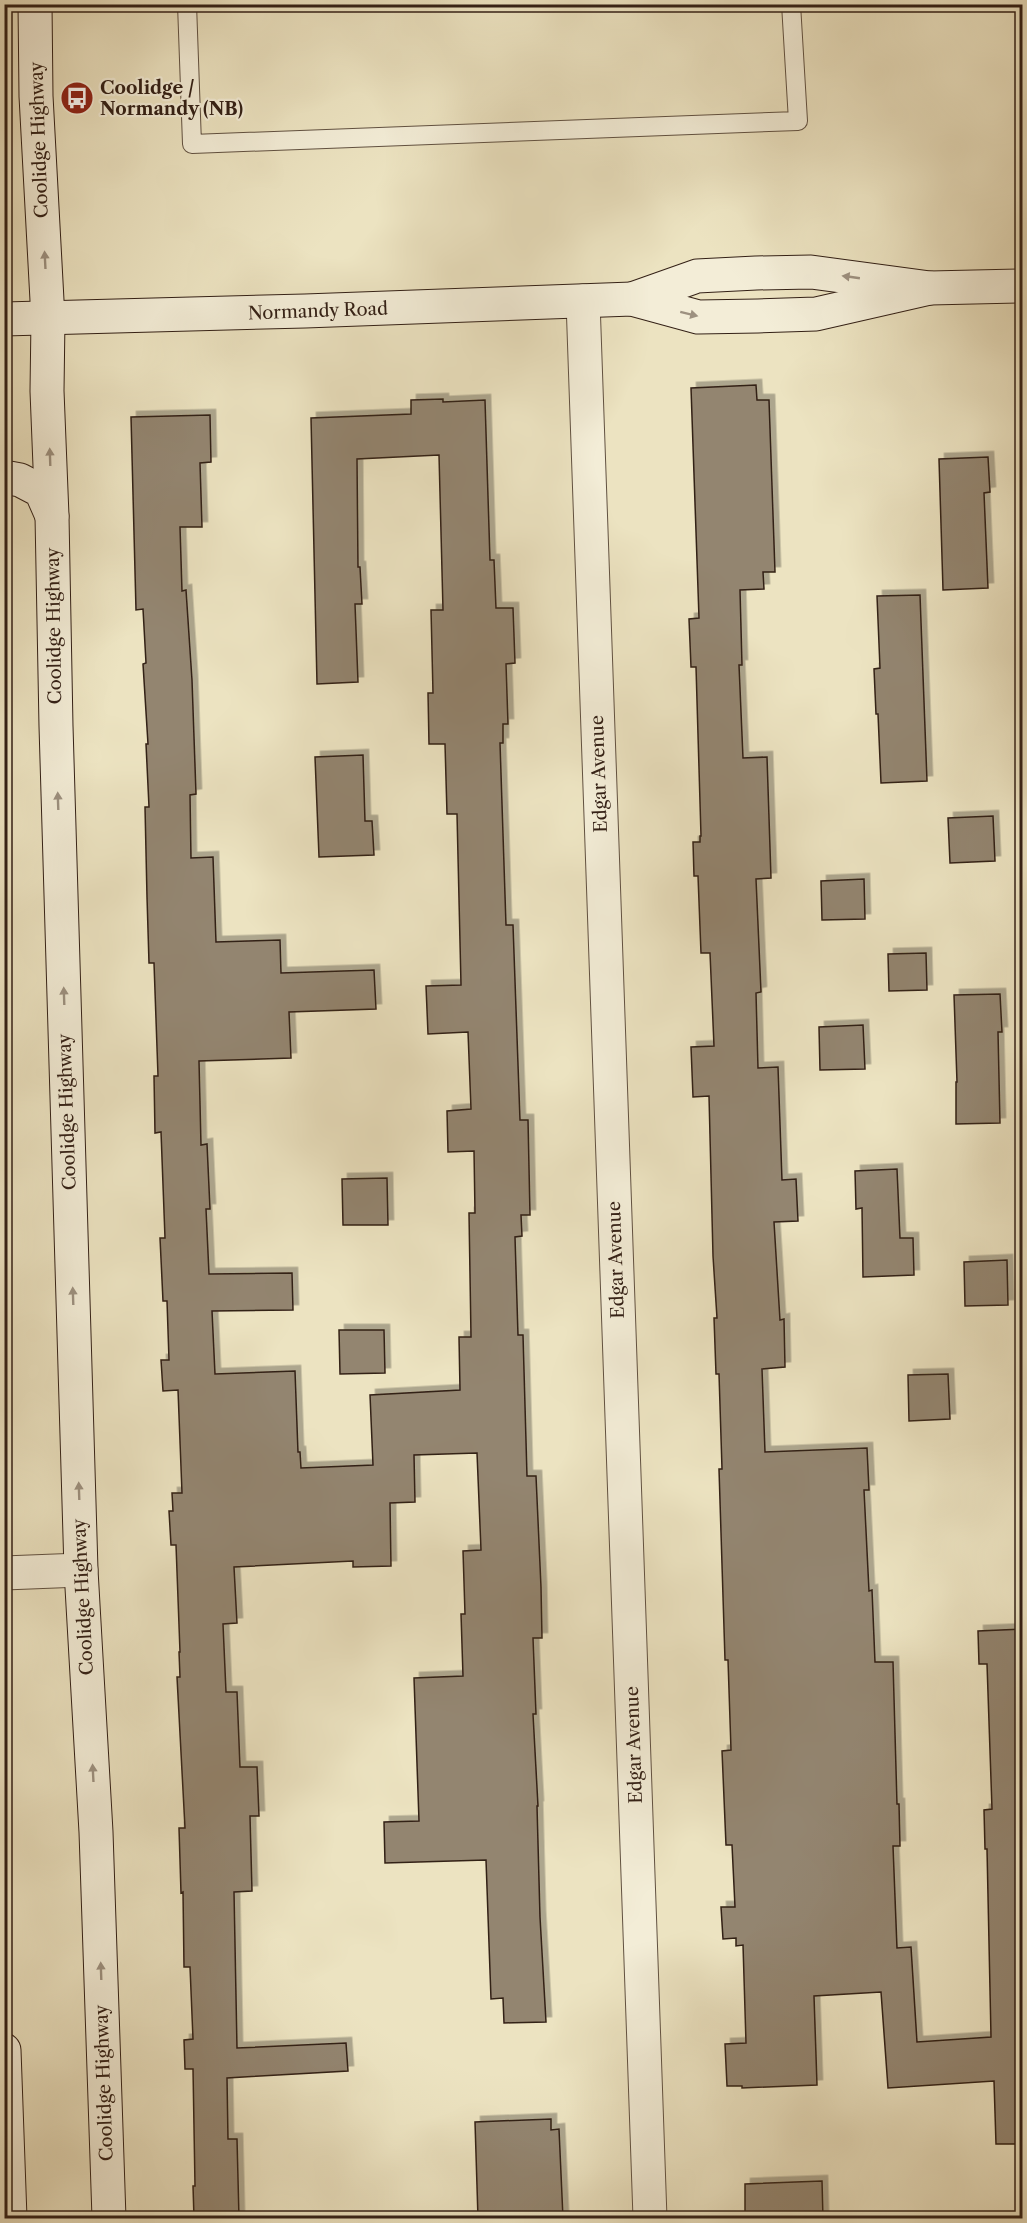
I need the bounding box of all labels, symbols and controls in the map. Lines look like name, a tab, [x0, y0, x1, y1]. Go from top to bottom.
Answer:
street label: Coolidge Highway	[25, 60, 53, 219]
place label: Coolidge / Normandy (NB)	[100, 77, 243, 120]
bus stop icon: Coolidge / Normandy (NB)	[59, 80, 95, 116]
one-way arrow	[40, 251, 49, 270]
one-way arrow	[841, 273, 860, 282]
street label: Normandy Road	[248, 298, 388, 324]
one-way arrow	[680, 310, 698, 319]
one-way arrow	[46, 448, 55, 467]
street label: Coolidge Highway	[42, 547, 66, 705]
street label: Edgar Avenue	[586, 715, 612, 833]
one-way arrow	[54, 792, 63, 811]
one-way arrow	[59, 987, 69, 1006]
street label: Coolidge Highway	[53, 1032, 81, 1191]
street label: Edgar Avenue	[603, 1201, 629, 1319]
one-way arrow	[68, 1286, 78, 1305]
one-way arrow	[74, 1481, 83, 1500]
street label: Coolidge Highway	[68, 1517, 98, 1676]
street label: Edgar Avenue	[621, 1686, 647, 1804]
one-way arrow	[88, 1764, 98, 1783]
one-way arrow	[96, 1962, 106, 1981]
street label: Coolidge Highway	[90, 2003, 118, 2162]

